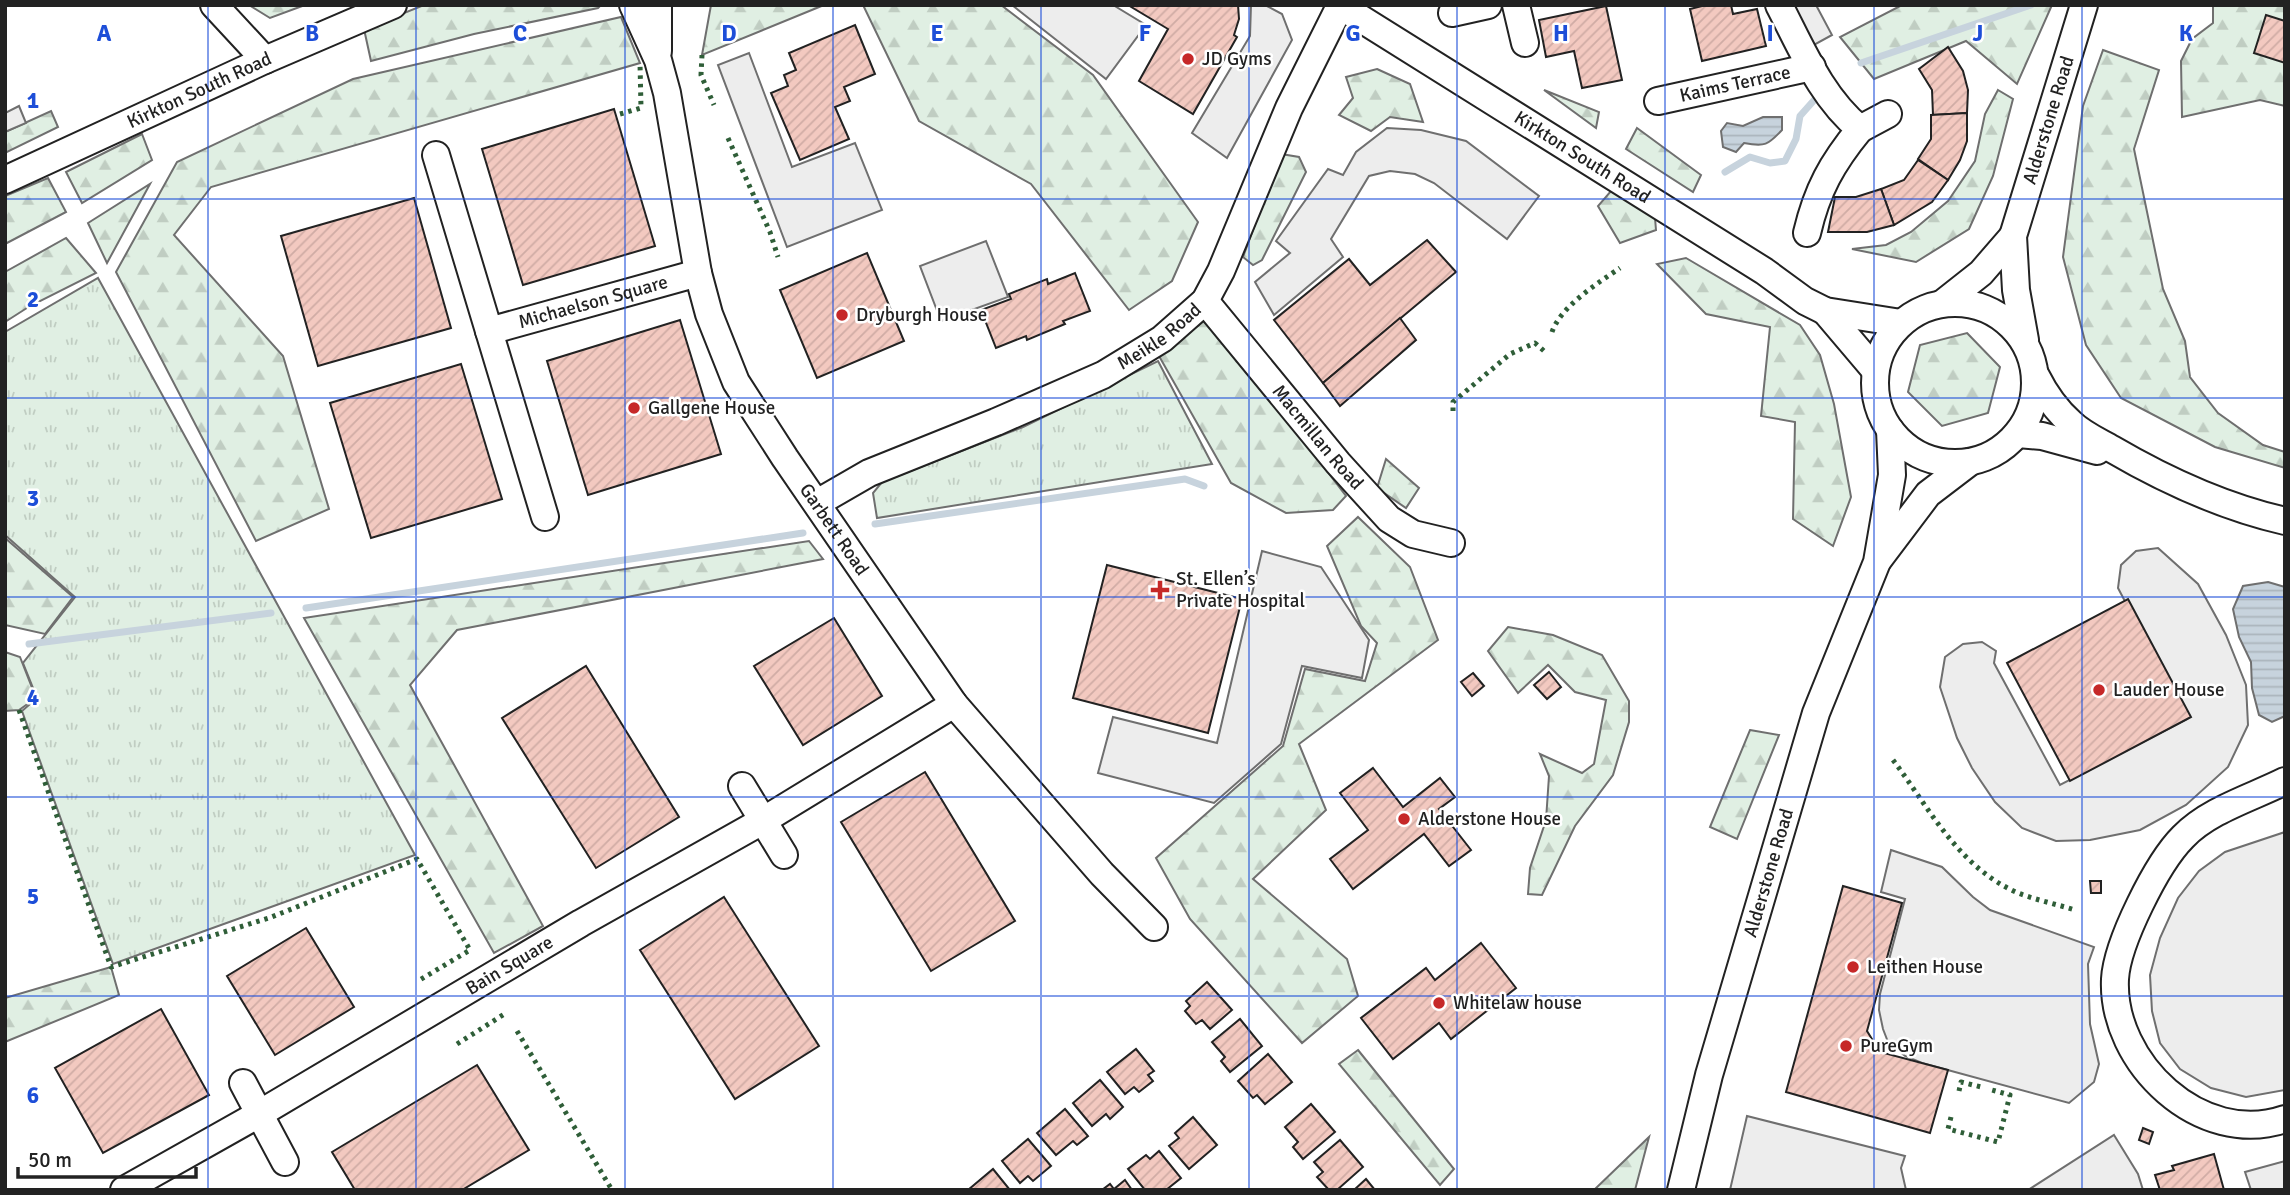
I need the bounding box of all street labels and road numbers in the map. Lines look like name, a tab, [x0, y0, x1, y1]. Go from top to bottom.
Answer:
street label: Kirkton South Road	[123, 47, 275, 134]
street label: Alderstone Road	[2018, 53, 2080, 187]
street label: Kaims Terrace	[1677, 60, 1793, 108]
street label: Kirkton South Road	[1509, 106, 1655, 209]
street label: Michaelson Square	[516, 270, 671, 334]
street label: Meikle Road	[1113, 298, 1206, 375]
street label: Macmillan Road	[1267, 380, 1369, 495]
street label: Garbett Road	[794, 479, 874, 580]
street label: Alderstone Road	[1738, 806, 1799, 940]
street label: Bain Square	[461, 930, 557, 1001]

